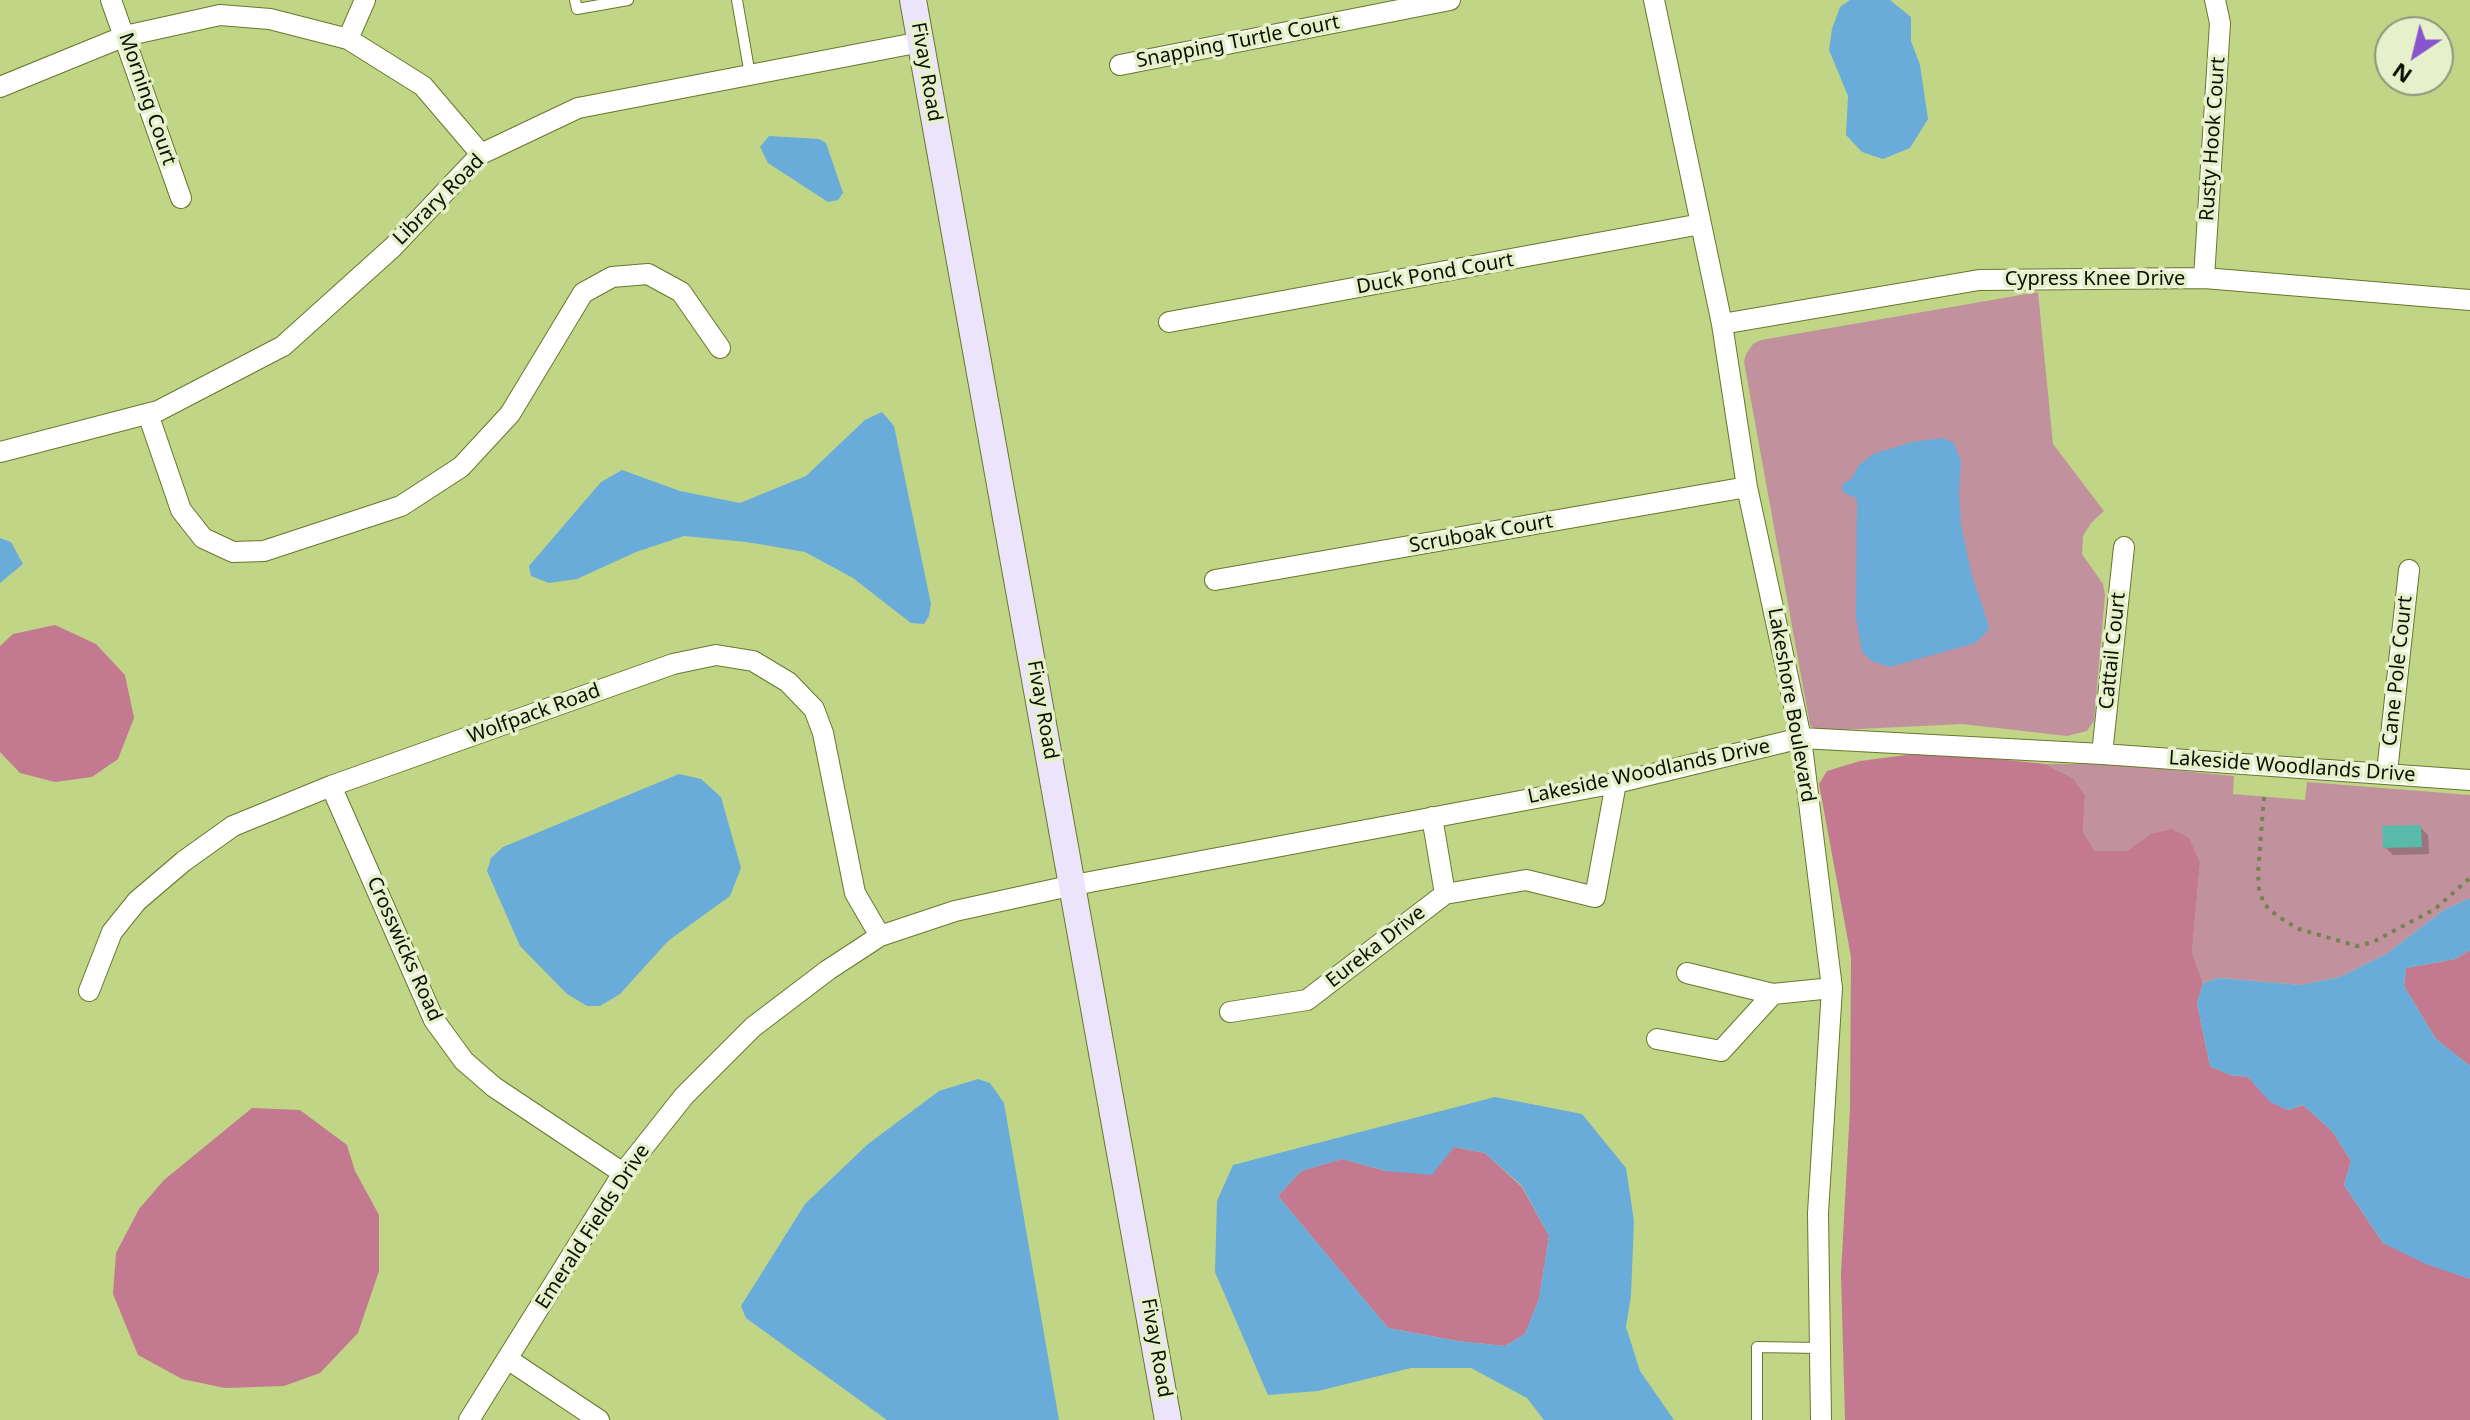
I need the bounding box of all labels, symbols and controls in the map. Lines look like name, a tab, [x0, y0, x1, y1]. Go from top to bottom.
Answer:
street label: Snapping Turtle Court	[1134, 11, 1342, 73]
north arrow	[2374, 16, 2454, 96]
street label: Fivay Road	[905, 20, 947, 124]
street label: Morning Court	[113, 30, 181, 168]
street label: Rusty Hook Court	[2195, 56, 2231, 222]
text: N	[2385, 57, 2417, 91]
street label: Library Road	[389, 150, 489, 250]
street label: Duck Pond Court	[1355, 248, 1515, 300]
street label: Cypress Knee Drive	[2005, 267, 2185, 291]
street label: Scruboak Court	[1407, 510, 1555, 558]
street label: Cattail Court	[2095, 591, 2131, 711]
street label: Cane Pole Court	[2378, 595, 2418, 747]
street label: Lakeshore Boulevard	[1762, 606, 1820, 804]
street label: Fivay Road	[1021, 658, 1063, 762]
street label: Wolfpack Road	[464, 679, 604, 749]
street label: Lakeside Woodlands Drive	[1526, 735, 1772, 809]
street label: Lakeside Woodlands Drive	[2168, 746, 2416, 788]
street label: Crosswicks Road	[361, 873, 447, 1025]
street label: Eureka Drive	[1322, 901, 1430, 993]
street label: Emerald Fields Drive	[531, 1140, 655, 1314]
street label: Fivay Road	[1135, 1296, 1177, 1400]

